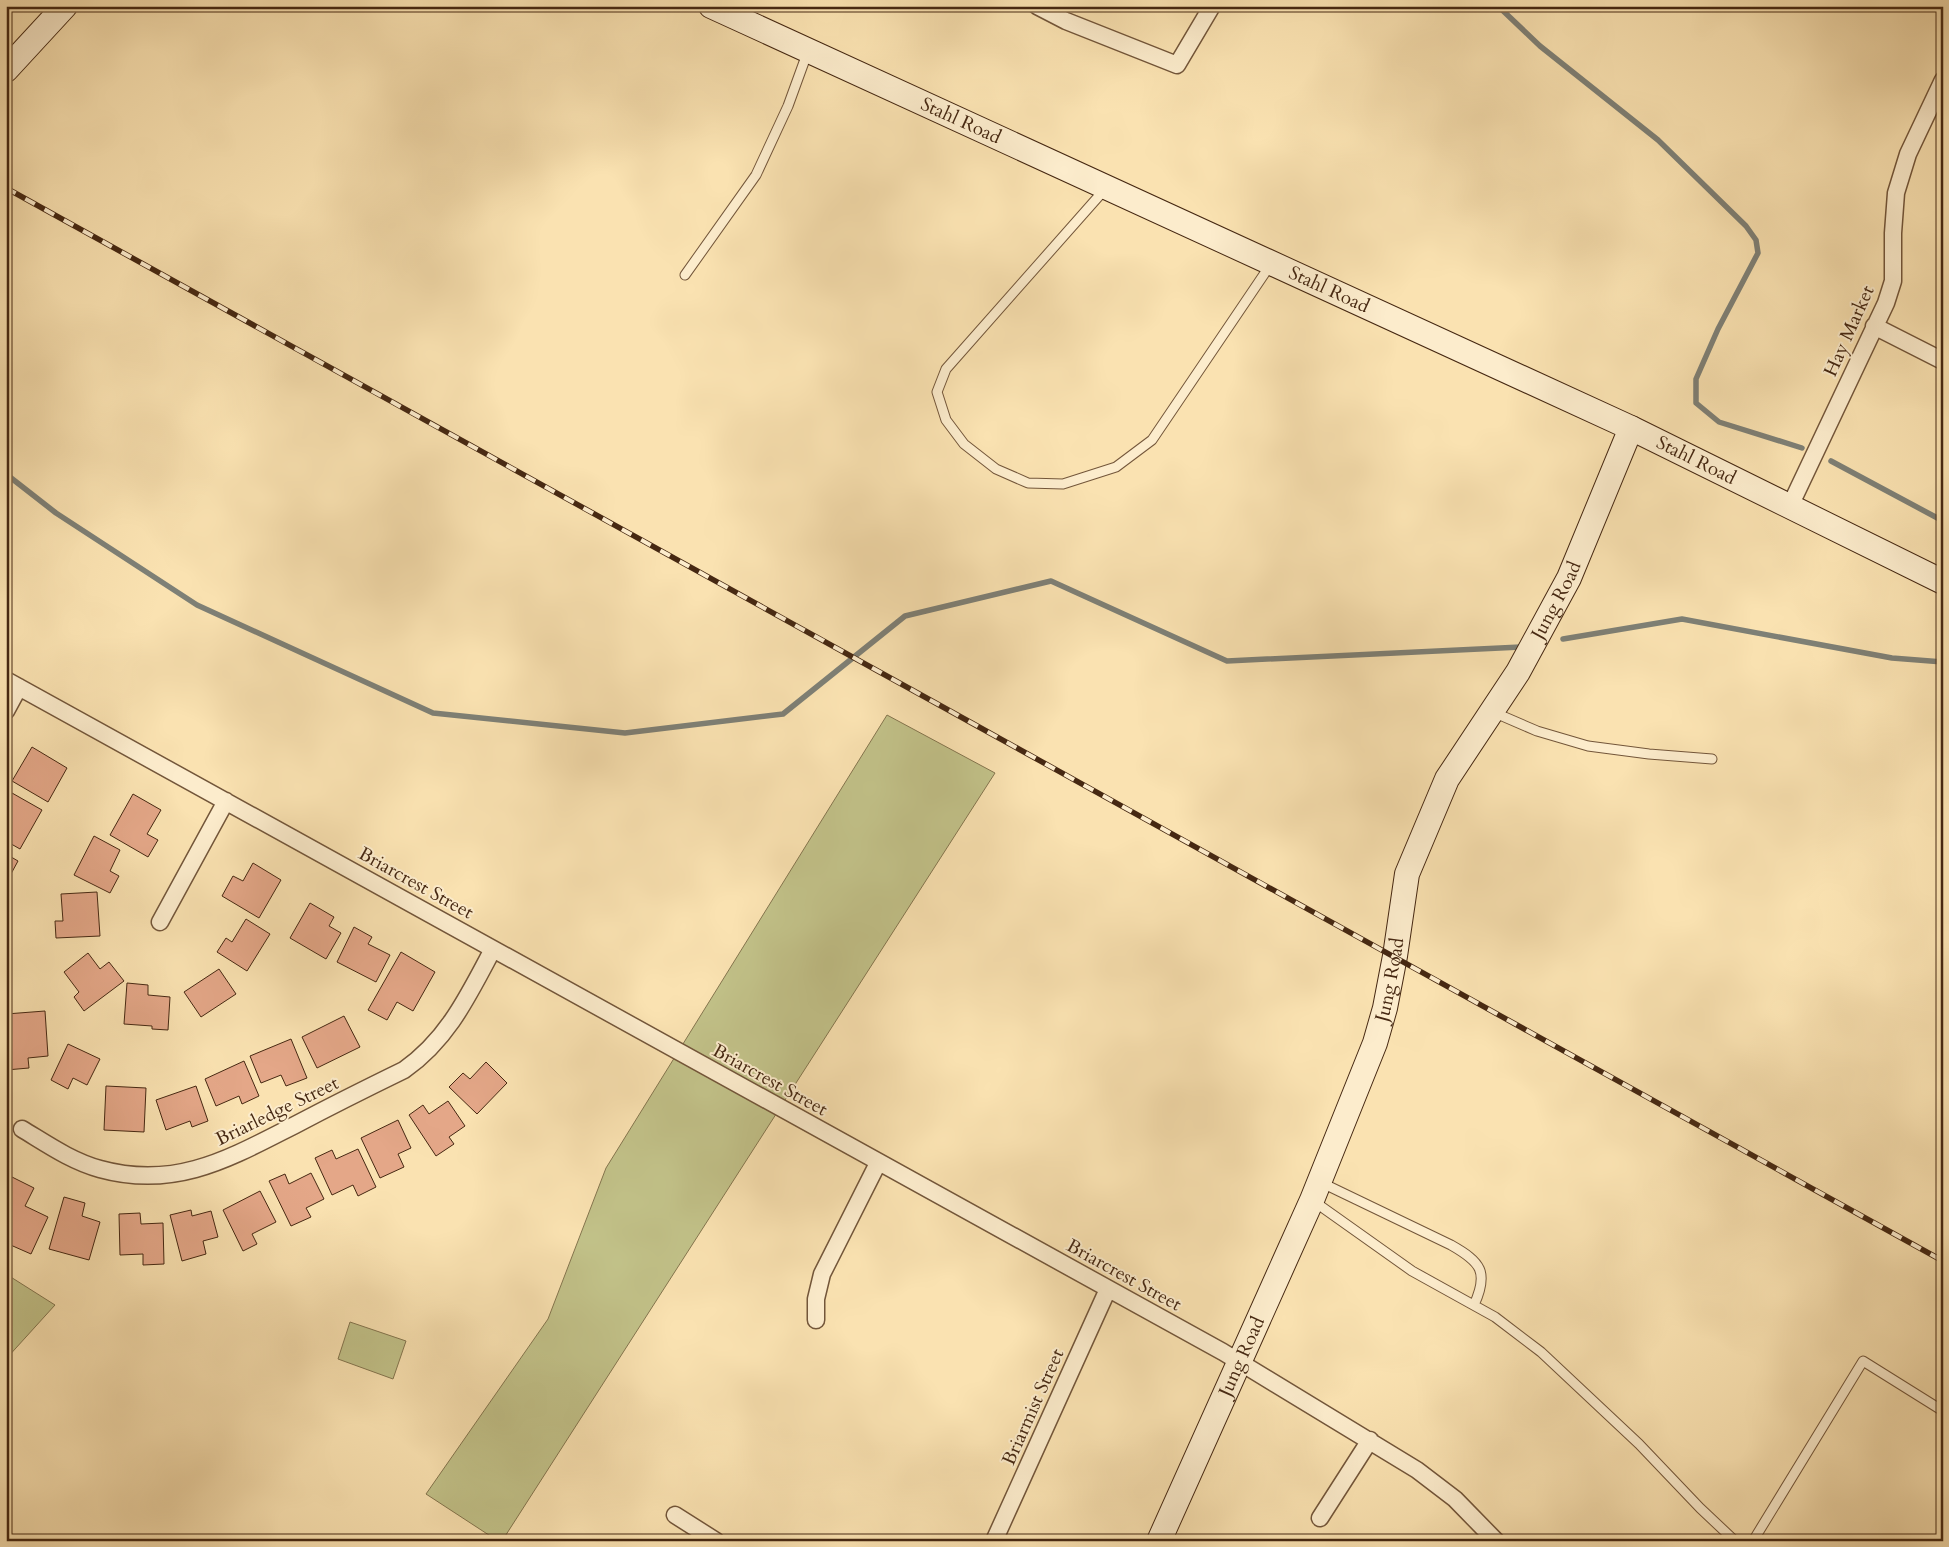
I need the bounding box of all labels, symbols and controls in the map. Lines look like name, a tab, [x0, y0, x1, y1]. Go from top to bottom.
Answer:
street label: Stahl Road	[916, 91, 1005, 150]
street label: Stahl Road	[1285, 260, 1374, 319]
street label: Hay Market	[1817, 281, 1881, 381]
street label: Stahl Road	[1652, 430, 1741, 491]
street label: Jung Road	[1524, 557, 1588, 647]
street label: Briarcrest Street	[354, 841, 478, 925]
street label: Jung Road	[1368, 936, 1411, 1028]
street label: Briarcrest Street	[708, 1038, 832, 1122]
street label: Briarledge Street	[211, 1070, 343, 1152]
street label: Briarcrest Street	[1062, 1233, 1186, 1317]
street label: Jung Road	[1211, 1312, 1271, 1404]
street label: Briarmist Street	[996, 1345, 1070, 1469]

